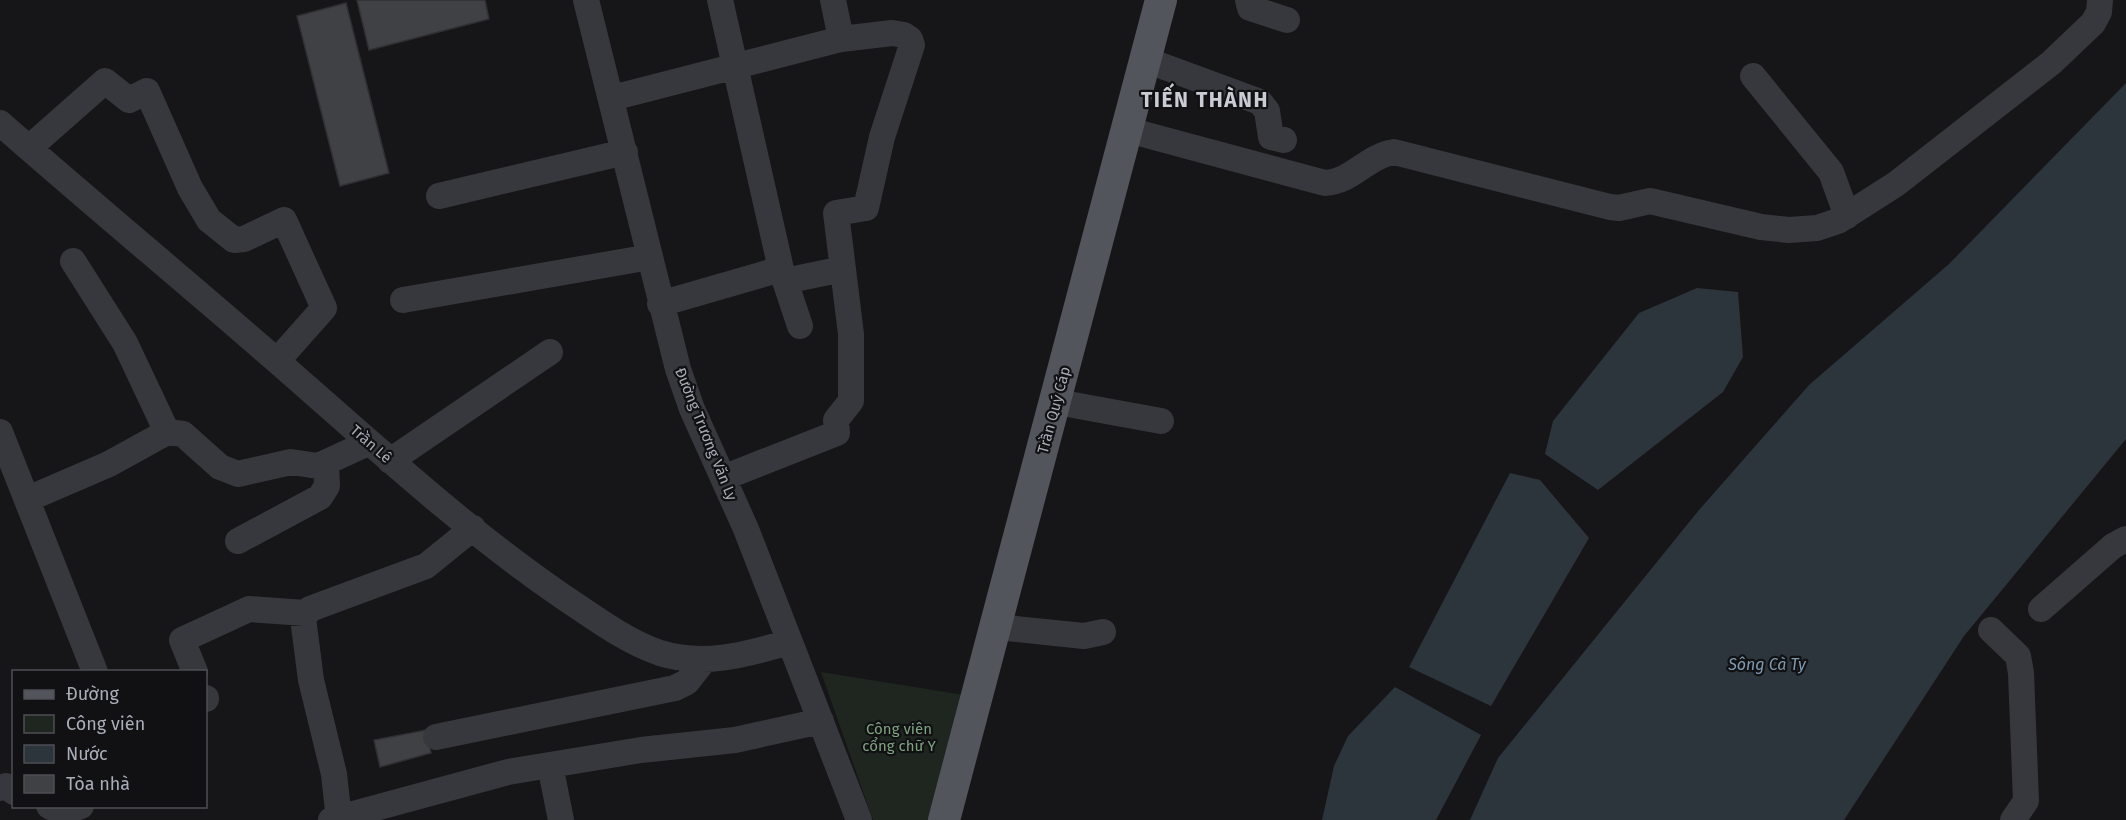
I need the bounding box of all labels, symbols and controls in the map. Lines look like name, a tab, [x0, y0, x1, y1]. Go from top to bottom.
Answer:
district label: TIẾN THÀNH	[1141, 83, 1269, 113]
street label: Đường Trương Văn Ly	[671, 365, 741, 504]
street label: Trần Quý Cáp	[1034, 365, 1074, 455]
street label: Trần Lê	[347, 421, 395, 467]
water label: Sông Cà Ty	[1727, 655, 1807, 674]
legend	[12, 670, 207, 808]
text: Đường	[66, 683, 120, 705]
text: Công viên	[66, 713, 145, 735]
park label: Công viên cổng chữ Y	[862, 720, 936, 755]
text: Nước	[66, 743, 108, 765]
text: Tòa nhà	[66, 773, 130, 795]

